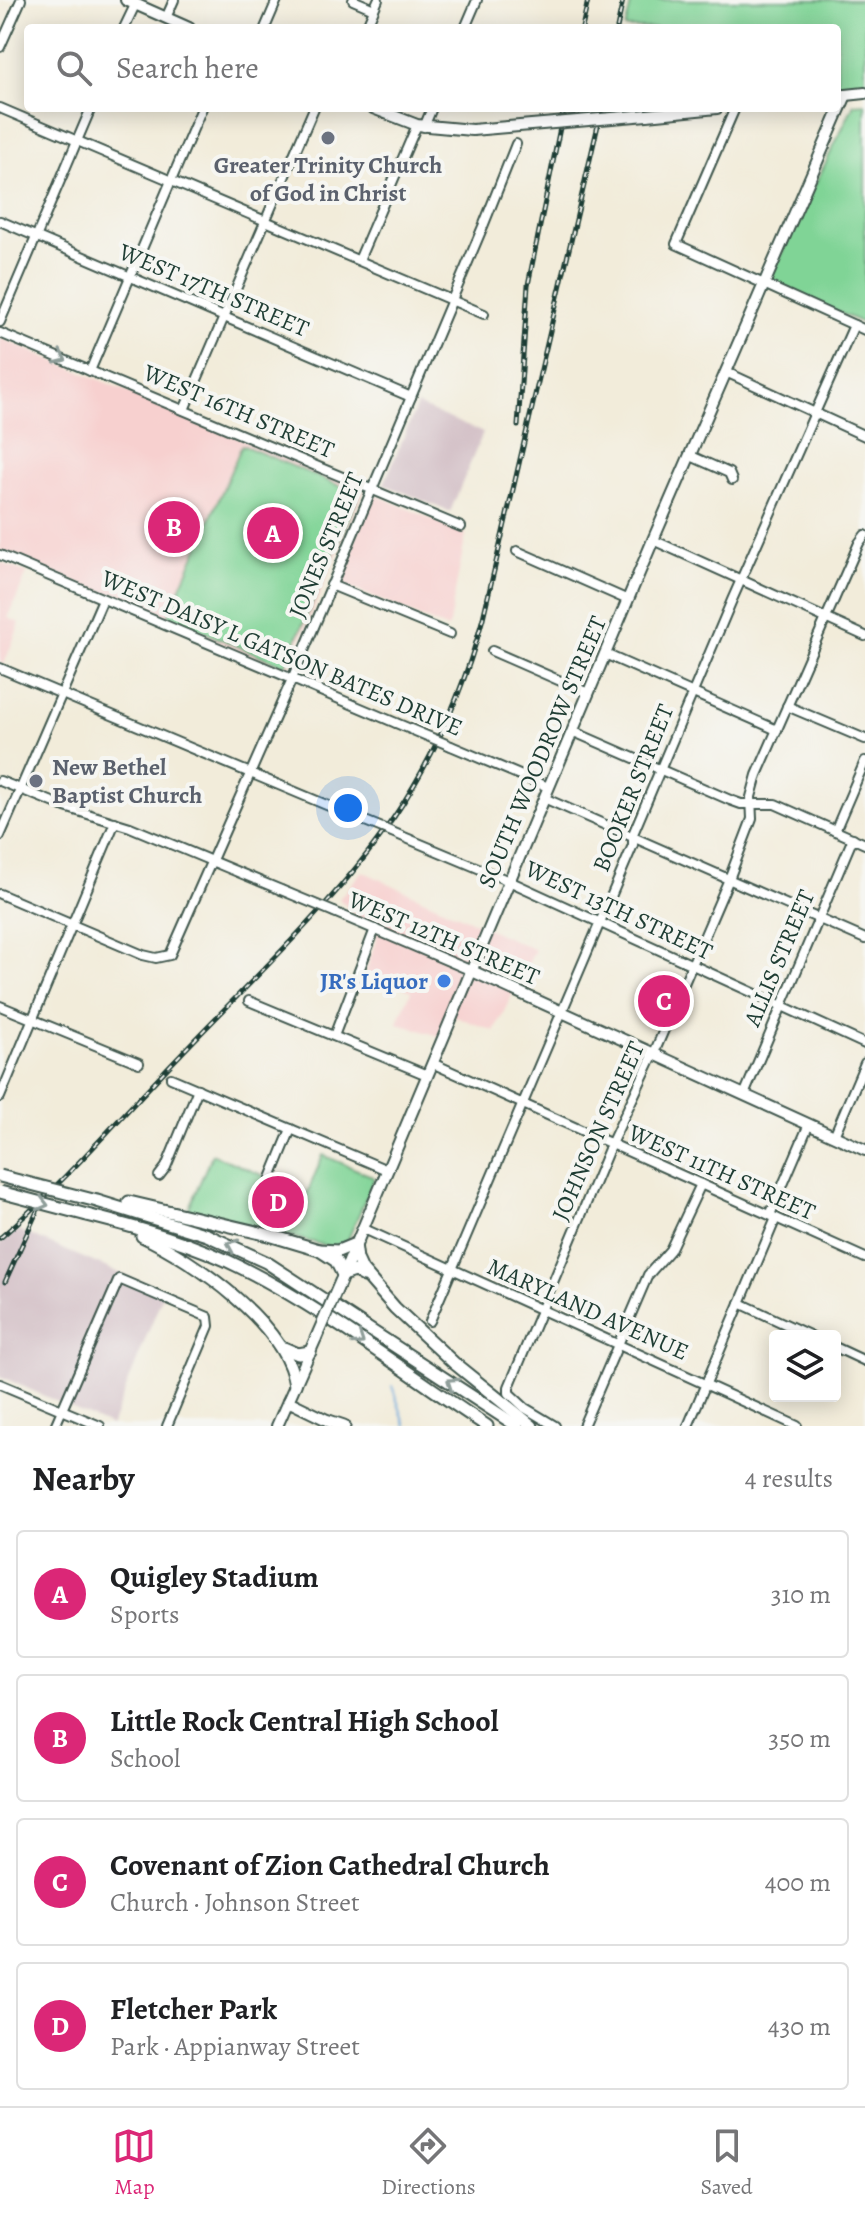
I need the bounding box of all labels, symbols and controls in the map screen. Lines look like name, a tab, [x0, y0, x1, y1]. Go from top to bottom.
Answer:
search box	[24, 24, 841, 112]
icon: search	[52, 46, 96, 90]
text: Search here	[116, 48, 259, 88]
marker: Greater Trinity Church of God in Christ	[319, 129, 337, 147]
place label: Greater Trinity Church of God in Christ	[214, 149, 442, 209]
street label: WEST 17TH STREET	[113, 235, 314, 344]
one-way arrow	[53, 348, 67, 364]
street label: WEST 16TH STREET	[138, 356, 339, 466]
street label: JONES STREET	[281, 467, 371, 623]
pin: B	[148, 497, 200, 557]
pin: A	[247, 503, 299, 563]
street label: WEST DAISY L GATSON BATES DRIVE	[96, 562, 467, 744]
street label: SOUTH WOODROW STREET	[470, 611, 614, 893]
street label: BOOKER STREET	[585, 699, 681, 877]
place label: New Bethel Baptist Church	[52, 751, 202, 811]
marker: New Bethel Baptist Church	[27, 772, 45, 790]
your location	[328, 788, 368, 828]
street label: WEST 13TH STREET	[519, 852, 718, 967]
street label: WEST 12TH STREET	[343, 883, 544, 993]
street label: ALLIS STREET	[735, 885, 822, 1032]
place label: JR's Liquor	[320, 965, 428, 997]
pin: C	[638, 971, 690, 1031]
marker: JR's Liquor	[435, 972, 453, 990]
street label: JOHNSON STREET	[544, 1036, 652, 1226]
street label: WEST 11TH STREET	[623, 1116, 821, 1228]
pin: D	[252, 1172, 304, 1232]
one-way arrow	[36, 1194, 50, 1211]
one-way arrow	[225, 1239, 240, 1255]
street label: MARYLAND AVENUE	[482, 1250, 694, 1368]
one-way arrow	[350, 1330, 364, 1345]
map controls	[769, 1330, 841, 1402]
button: layers	[769, 1330, 841, 1402]
one-way arrow	[446, 1378, 460, 1393]
text: Nearby	[32, 1455, 135, 1502]
text: 4 results	[745, 1461, 833, 1496]
text: Quigley Stadium	[110, 1557, 319, 1597]
text: A	[52, 1577, 68, 1612]
text: 310 m	[771, 1577, 831, 1612]
text: Sports	[110, 1597, 179, 1632]
text: Little Rock Central High School	[110, 1701, 499, 1741]
text: B	[52, 1721, 68, 1756]
text: 350 m	[768, 1721, 831, 1756]
text: School	[110, 1741, 180, 1776]
text: Covenant of Zion Cathedral Church	[110, 1845, 550, 1885]
text: C	[52, 1865, 68, 1900]
text: 400 m	[765, 1865, 831, 1900]
text: Church · Johnson Street	[110, 1885, 360, 1920]
text: Fletcher Park	[110, 1989, 277, 2029]
text: D	[51, 2009, 69, 2044]
text: 430 m	[768, 2009, 831, 2044]
text: Park · Appianway Street	[110, 2029, 360, 2064]
tab: Map	[112, 2124, 156, 2202]
tab: Directions	[381, 2124, 476, 2202]
tab: Saved	[700, 2124, 753, 2202]

